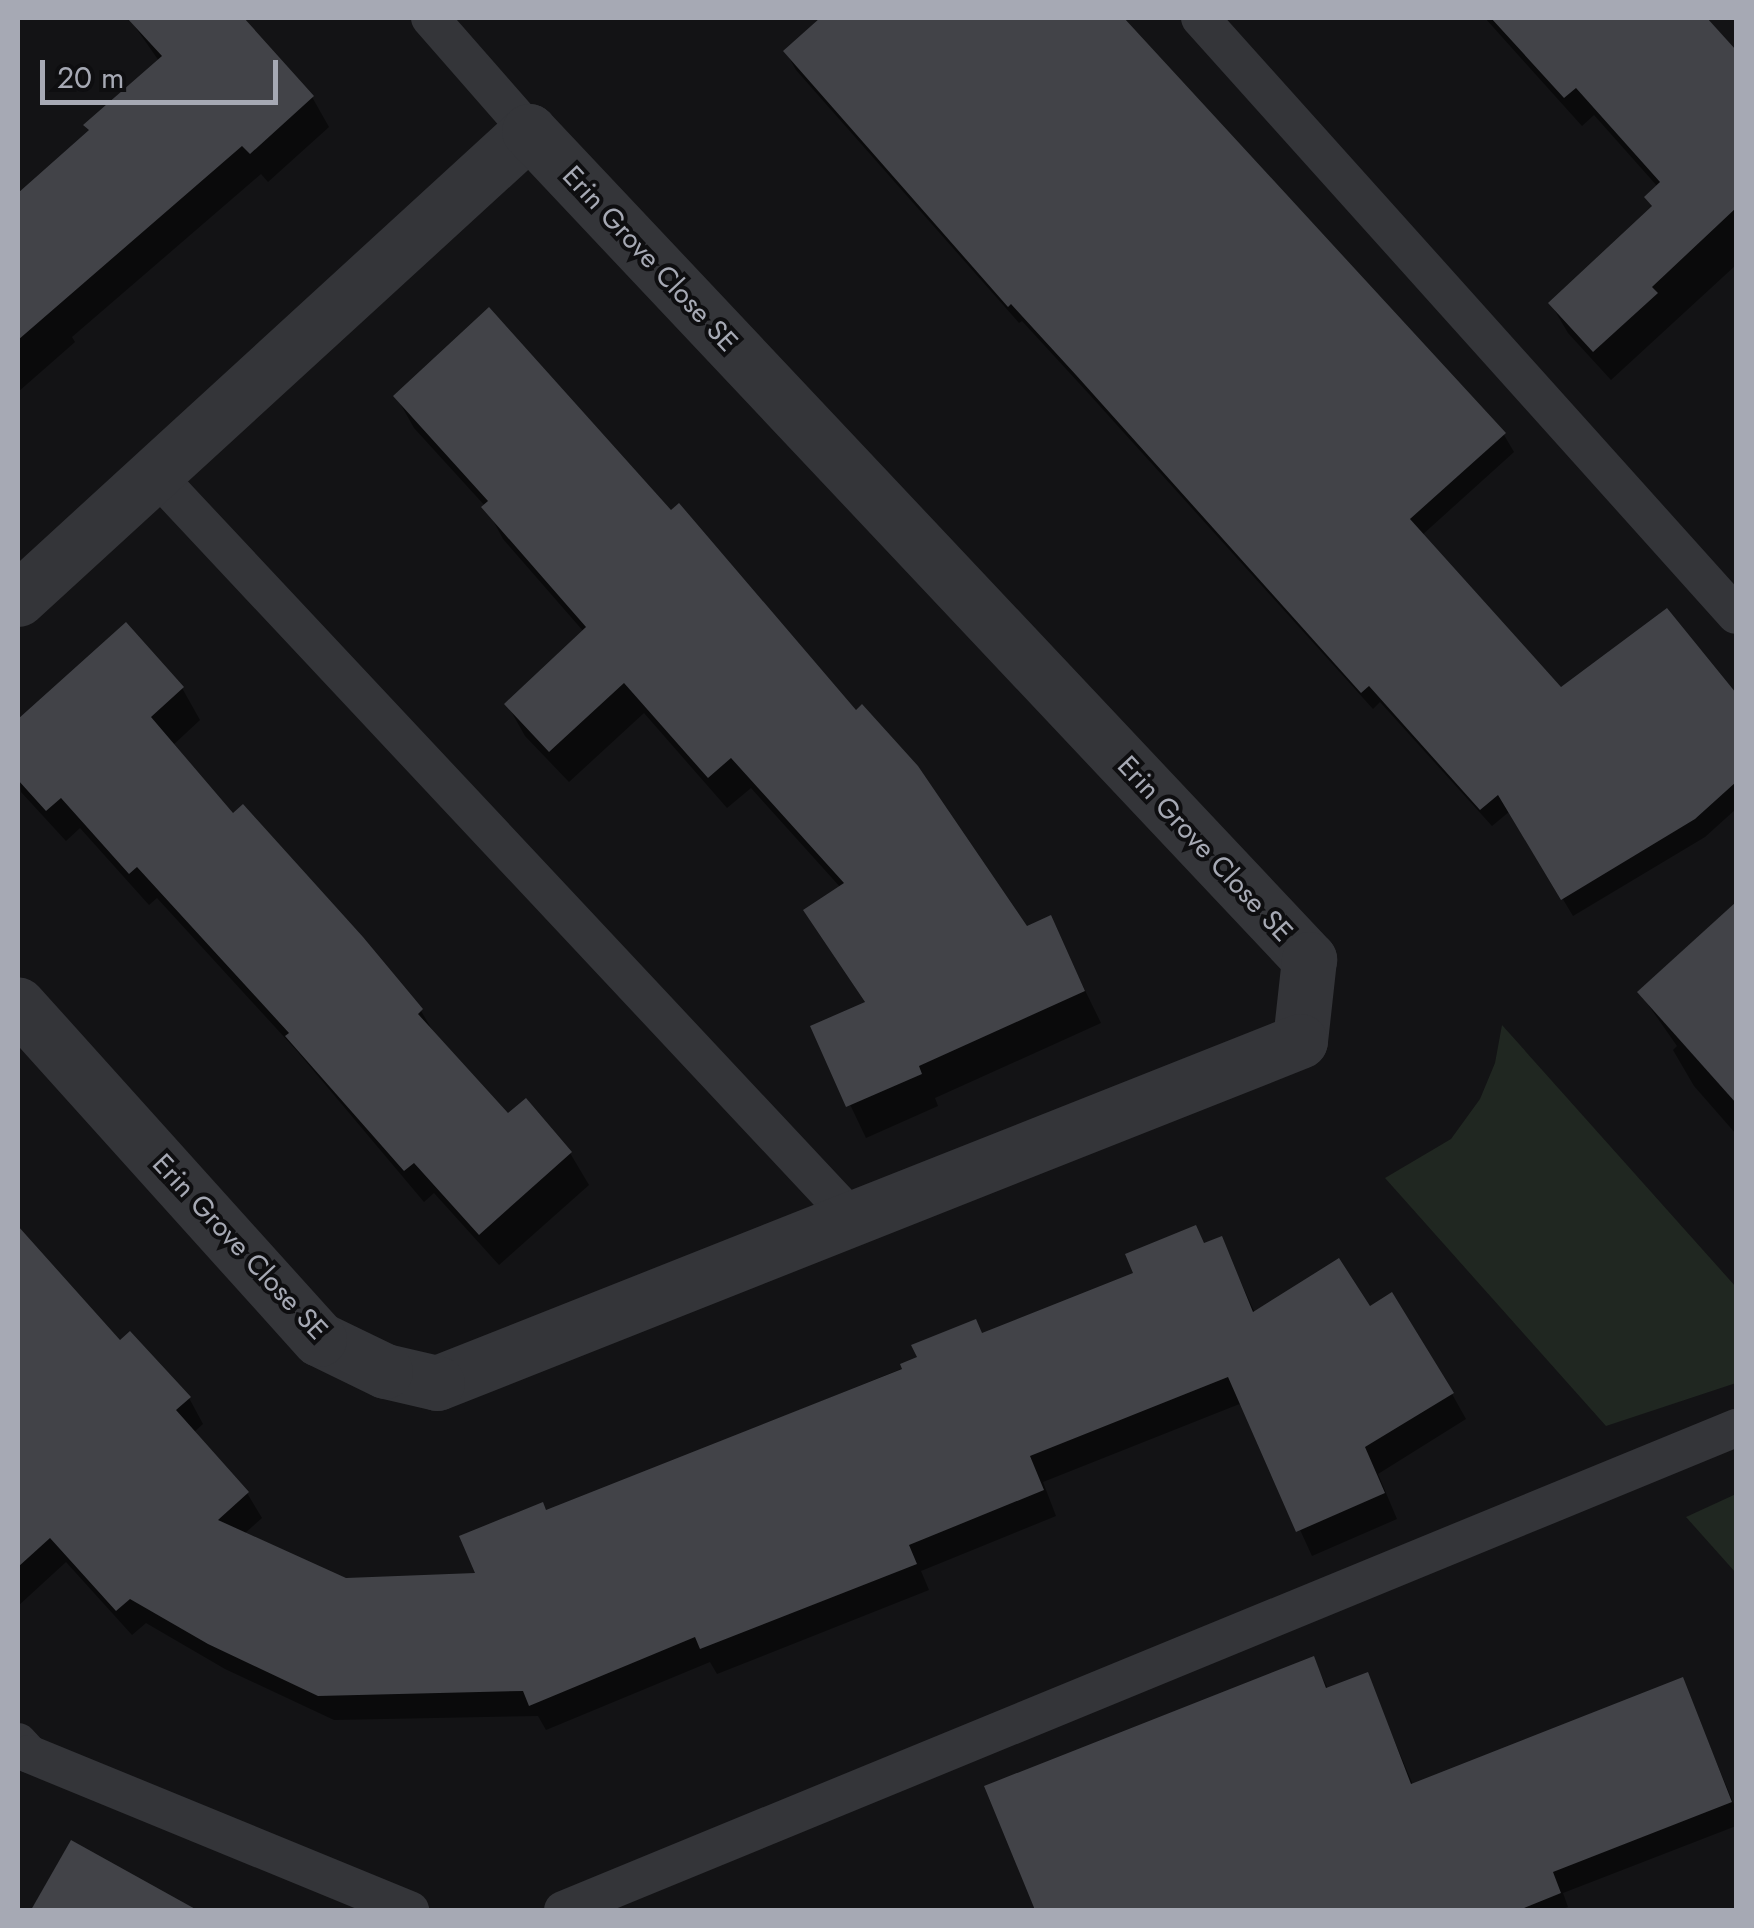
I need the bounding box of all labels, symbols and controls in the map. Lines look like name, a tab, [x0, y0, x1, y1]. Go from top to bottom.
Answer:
scale bar	[45, 40, 282, 102]
text: 20 m	[57, 56, 124, 99]
street label: Erin Grove Close SE	[555, 159, 745, 359]
street label: Erin Grove Close SE	[1110, 749, 1300, 949]
street label: Erin Grove Close SE	[145, 1147, 335, 1347]

